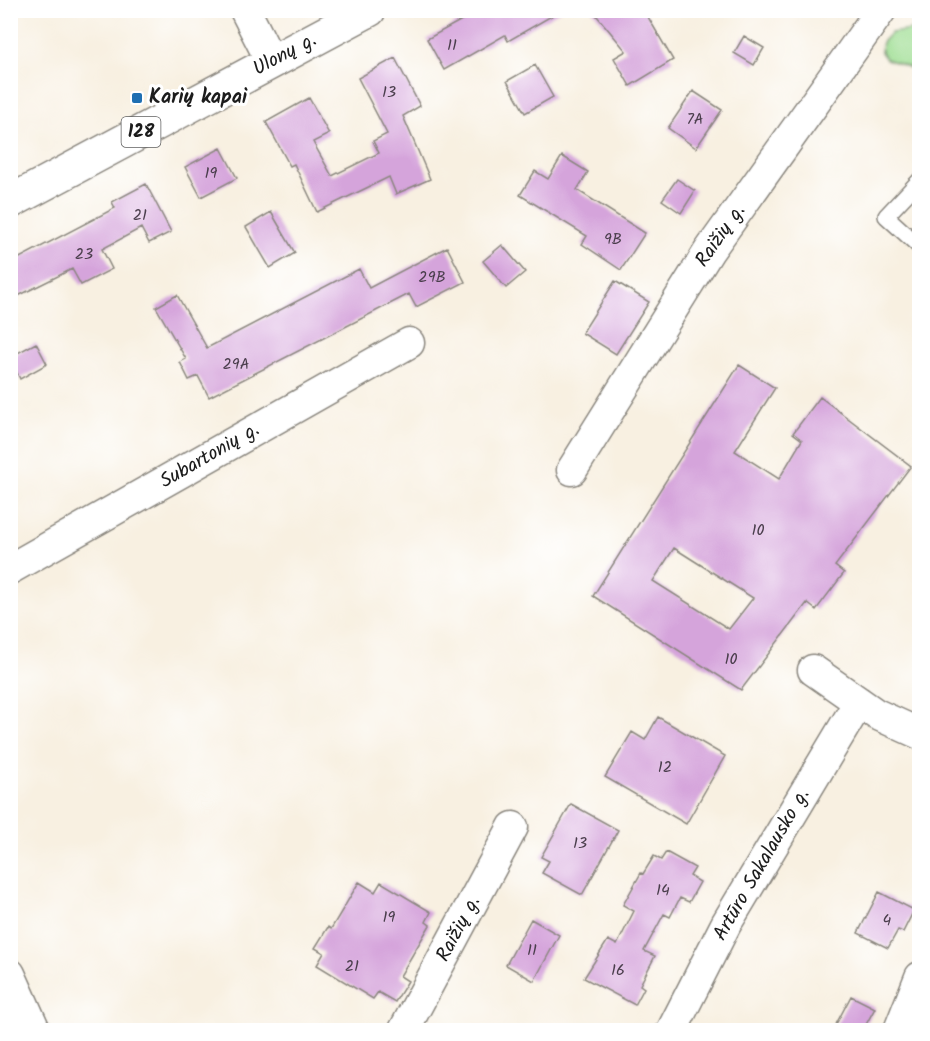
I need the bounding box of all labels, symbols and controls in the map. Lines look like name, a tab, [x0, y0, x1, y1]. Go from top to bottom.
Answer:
street label: Ulonų g.	[247, 25, 323, 85]
house number: 11	[447, 33, 457, 58]
house number: 13	[382, 80, 396, 105]
place label: Karių kapai	[149, 82, 248, 114]
marker: Karių kapai	[130, 91, 144, 105]
house number: 7A	[686, 107, 704, 132]
road number: 128	[122, 117, 160, 147]
house number: 19	[205, 161, 218, 186]
street label: Raižių g.	[688, 198, 754, 274]
house number: 21	[133, 203, 147, 228]
house number: 9B	[604, 227, 622, 252]
house number: 23	[75, 242, 93, 267]
house number: 29B	[418, 265, 446, 290]
house number: 29A	[223, 352, 250, 377]
street label: Subartonių g.	[154, 414, 266, 498]
house number: 10	[751, 518, 765, 543]
house number: 10	[724, 647, 738, 672]
house number: 12	[658, 755, 672, 780]
street label: Artūro Sakalausko g.	[705, 783, 819, 947]
house number: 13	[573, 831, 587, 856]
house number: 14	[656, 878, 670, 903]
street label: Raižių g.	[428, 890, 490, 968]
house number: 19	[383, 905, 396, 930]
house number: 4	[883, 908, 892, 933]
house number: 11	[527, 938, 537, 963]
house number: 21	[345, 954, 359, 979]
house number: 16	[611, 958, 625, 983]

